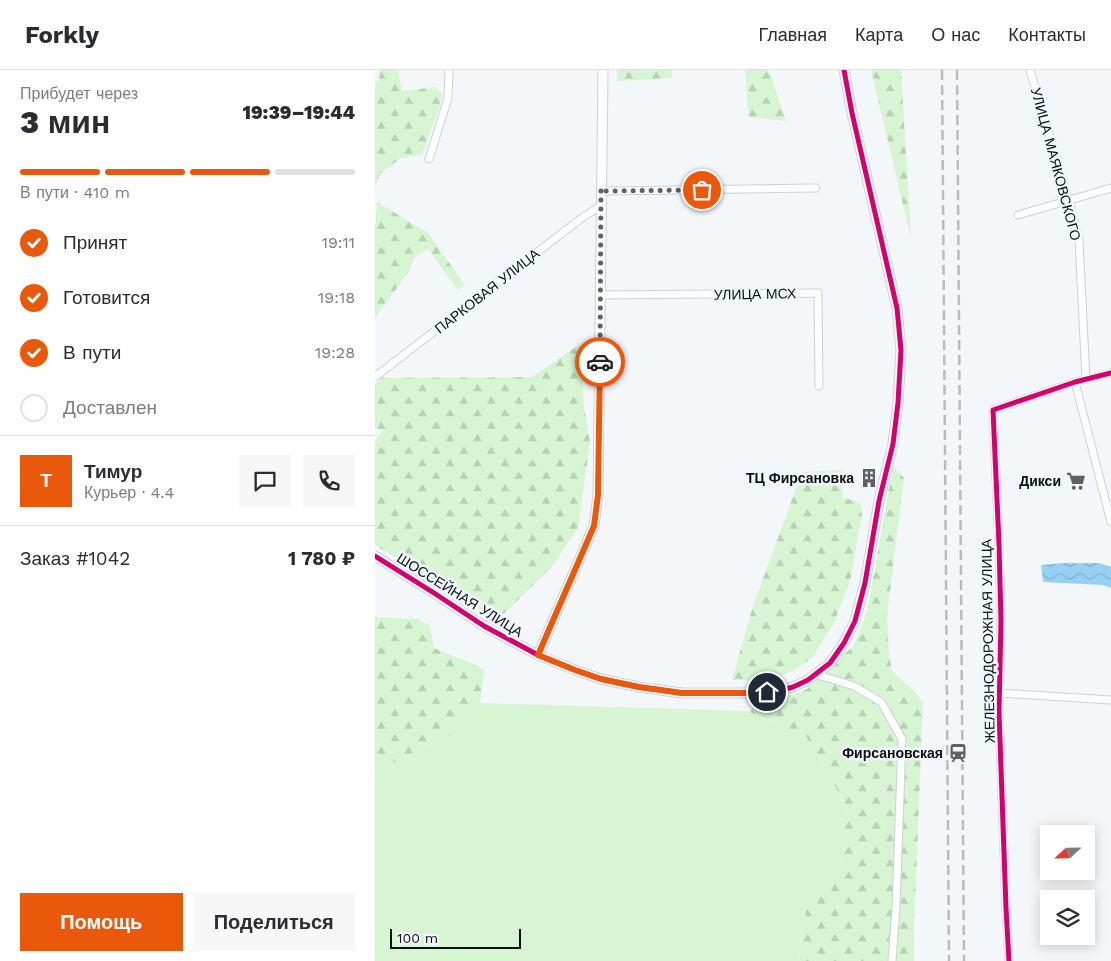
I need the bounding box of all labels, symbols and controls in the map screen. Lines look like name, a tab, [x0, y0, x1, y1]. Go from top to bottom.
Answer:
text: Forkly	[25, 21, 99, 49]
text: Главная	[758, 24, 827, 45]
text: Карта	[855, 24, 903, 45]
text: О нас	[931, 24, 980, 45]
text: Контакты	[1008, 24, 1086, 45]
text: Прибудет через	[20, 84, 138, 103]
street label: УЛИЦА МАЯКОВСКОГО	[1028, 86, 1084, 242]
text: 19:39–19:44	[242, 101, 355, 124]
text: 3 мин	[20, 103, 110, 141]
pin	[681, 169, 723, 211]
icon: bag	[688, 176, 716, 204]
text: В пути · 410 m	[20, 183, 130, 202]
icon: check	[20, 229, 48, 257]
text: Принят	[63, 231, 127, 254]
text: 19:11	[322, 233, 355, 252]
street label: ПАРКОВАЯ УЛИЦА	[432, 245, 543, 337]
icon: check	[20, 284, 48, 312]
street label: УЛИЦА МСХ	[714, 285, 797, 303]
text: Готовится	[63, 286, 150, 309]
text: 19:18	[318, 288, 355, 307]
courier	[575, 337, 625, 387]
icon: check	[20, 339, 48, 367]
text: В пути	[63, 341, 121, 364]
text: 19:28	[315, 343, 355, 362]
icon: car	[586, 348, 614, 376]
text: Доставлен	[63, 396, 157, 419]
button: chat	[239, 455, 291, 507]
button: phone	[303, 455, 355, 507]
text: Тимур	[84, 460, 142, 483]
building icon: ТЦ Фирсановка	[858, 467, 880, 489]
text: Т	[40, 469, 52, 492]
place label: ТЦ Фирсановка	[746, 470, 854, 486]
supermarket icon: Дикси	[1065, 470, 1087, 492]
place label: Дикси	[1019, 473, 1061, 489]
text: Курьер · 4.4	[84, 483, 174, 502]
street label: ЖЕЛЕЗНОДОРОЖНАЯ УЛИЦА	[978, 538, 998, 743]
text: Заказ #1042	[20, 547, 130, 570]
text: 1 780 ₽	[288, 547, 355, 570]
street label: ШОССЕЙНАЯ УЛИЦА	[394, 549, 527, 641]
pin	[746, 671, 788, 713]
icon: home	[753, 678, 781, 706]
station icon: Фирсановская	[947, 742, 969, 764]
place label: Фирсановская	[842, 745, 943, 761]
north arrow	[1040, 825, 1095, 880]
map controls	[1040, 825, 1095, 945]
button: layers	[1040, 890, 1095, 945]
button: Помощь	[20, 893, 183, 951]
button: Поделиться	[193, 893, 355, 951]
scale bar	[390, 926, 521, 949]
text: 100 m	[397, 930, 438, 946]

